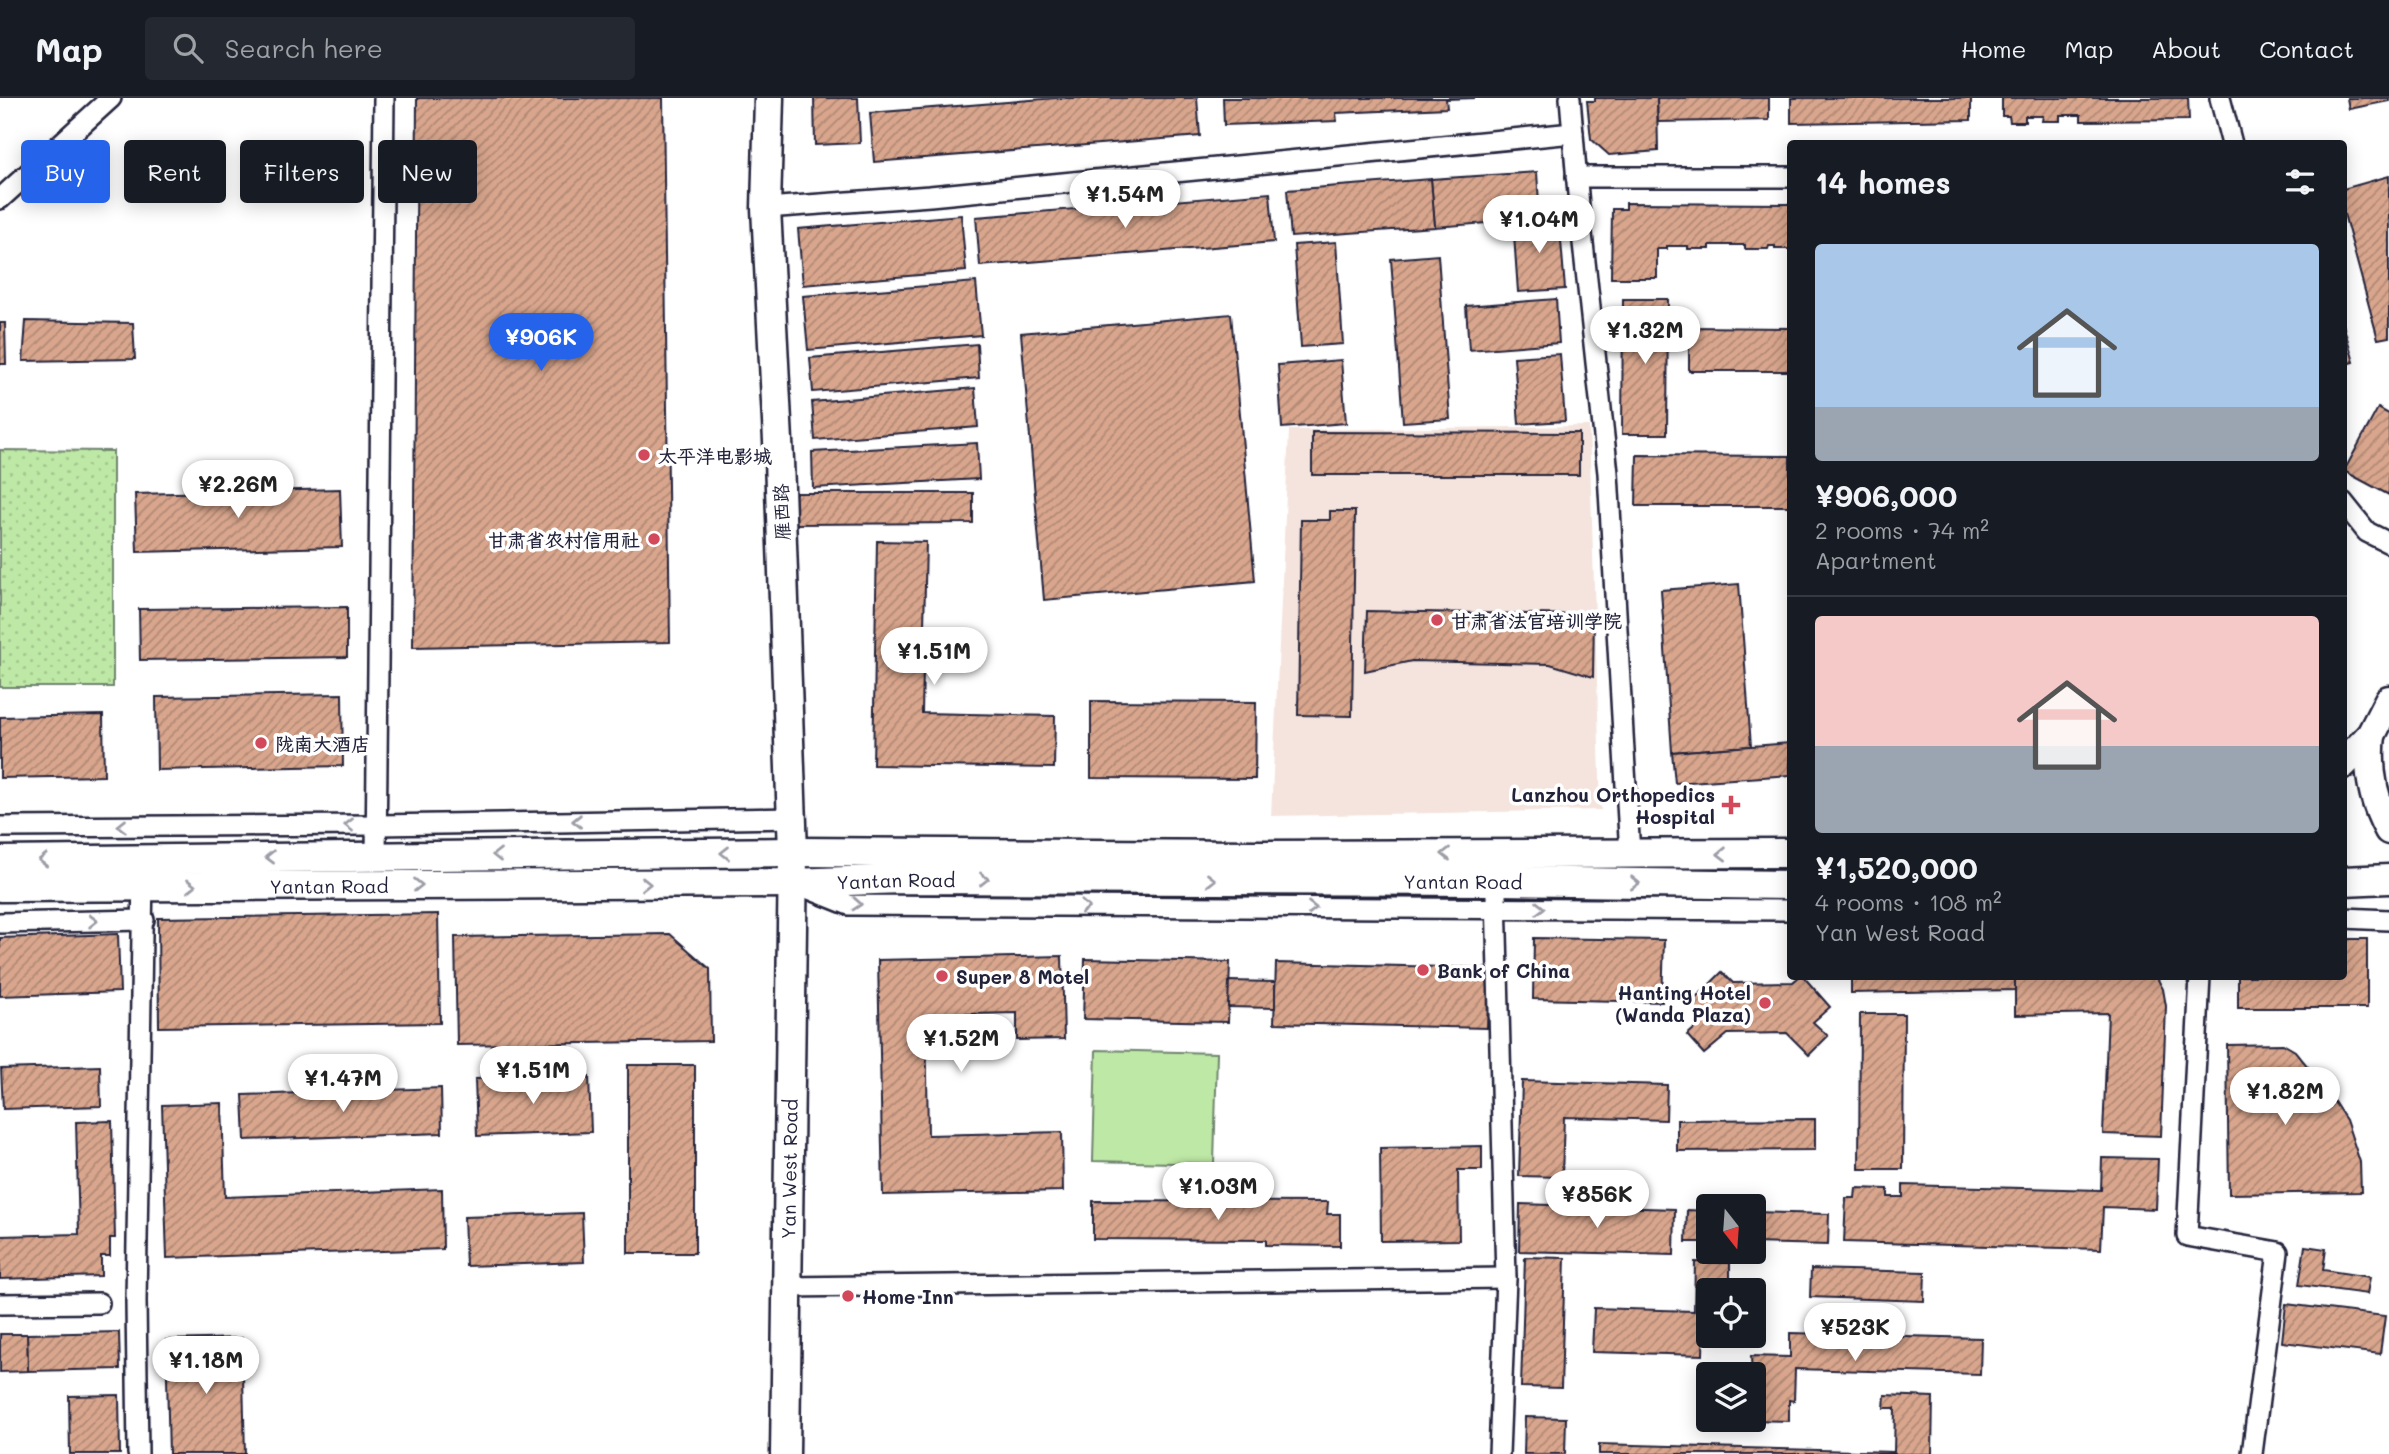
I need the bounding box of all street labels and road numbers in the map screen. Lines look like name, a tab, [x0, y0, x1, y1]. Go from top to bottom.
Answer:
street label: 雁西路	[768, 483, 794, 541]
street label: Yantan Road	[836, 867, 955, 894]
street label: Yantan Road	[1403, 868, 1523, 894]
street label: Yantan Road	[269, 873, 389, 898]
street label: Yan West Road	[775, 1099, 803, 1239]

